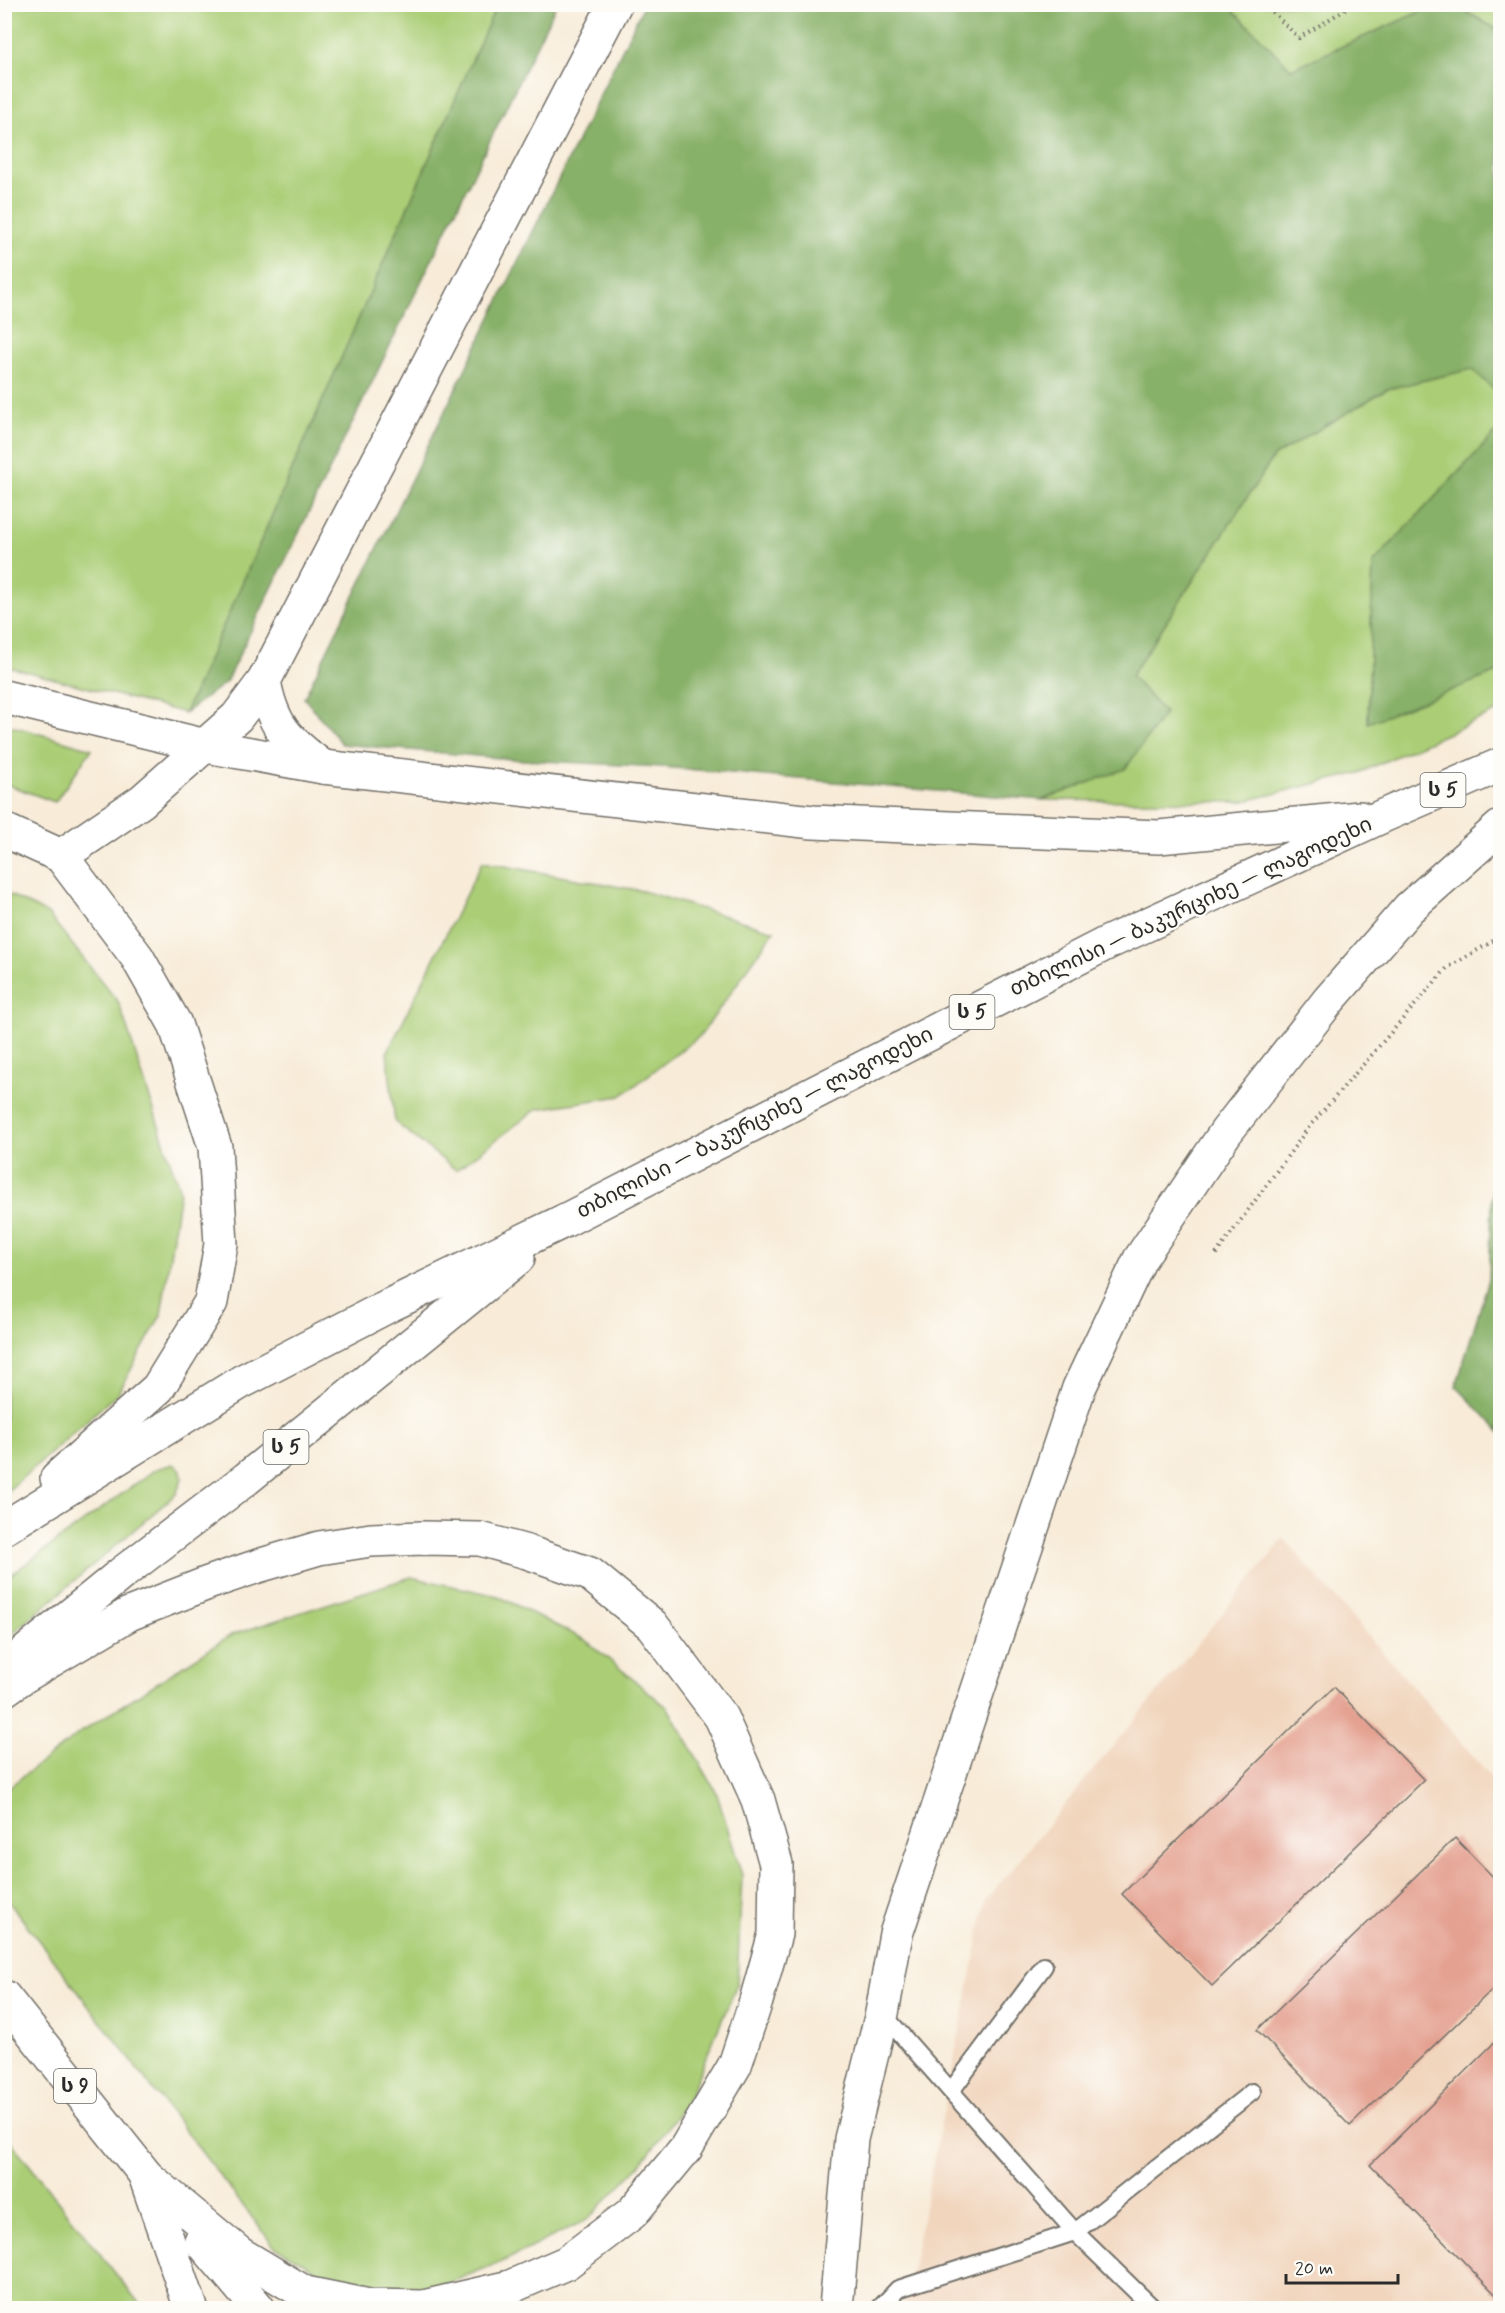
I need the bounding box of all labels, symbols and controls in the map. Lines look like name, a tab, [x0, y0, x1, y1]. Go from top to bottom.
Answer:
road number: ს 5	[1420, 773, 1466, 807]
street label: თბილისი — ბაკურციხე — ლაგოდეხი	[1005, 810, 1377, 1004]
road number: ს 5	[950, 995, 994, 1029]
street label: თბილისი — ბაკურციხე — ლაგოდეხი	[572, 1020, 938, 1226]
road number: ს 5	[264, 1430, 308, 1464]
road number: ს 9	[54, 2069, 96, 2103]
scale bar	[1286, 2247, 1398, 2285]
text: 20 m	[1295, 2257, 1333, 2281]

